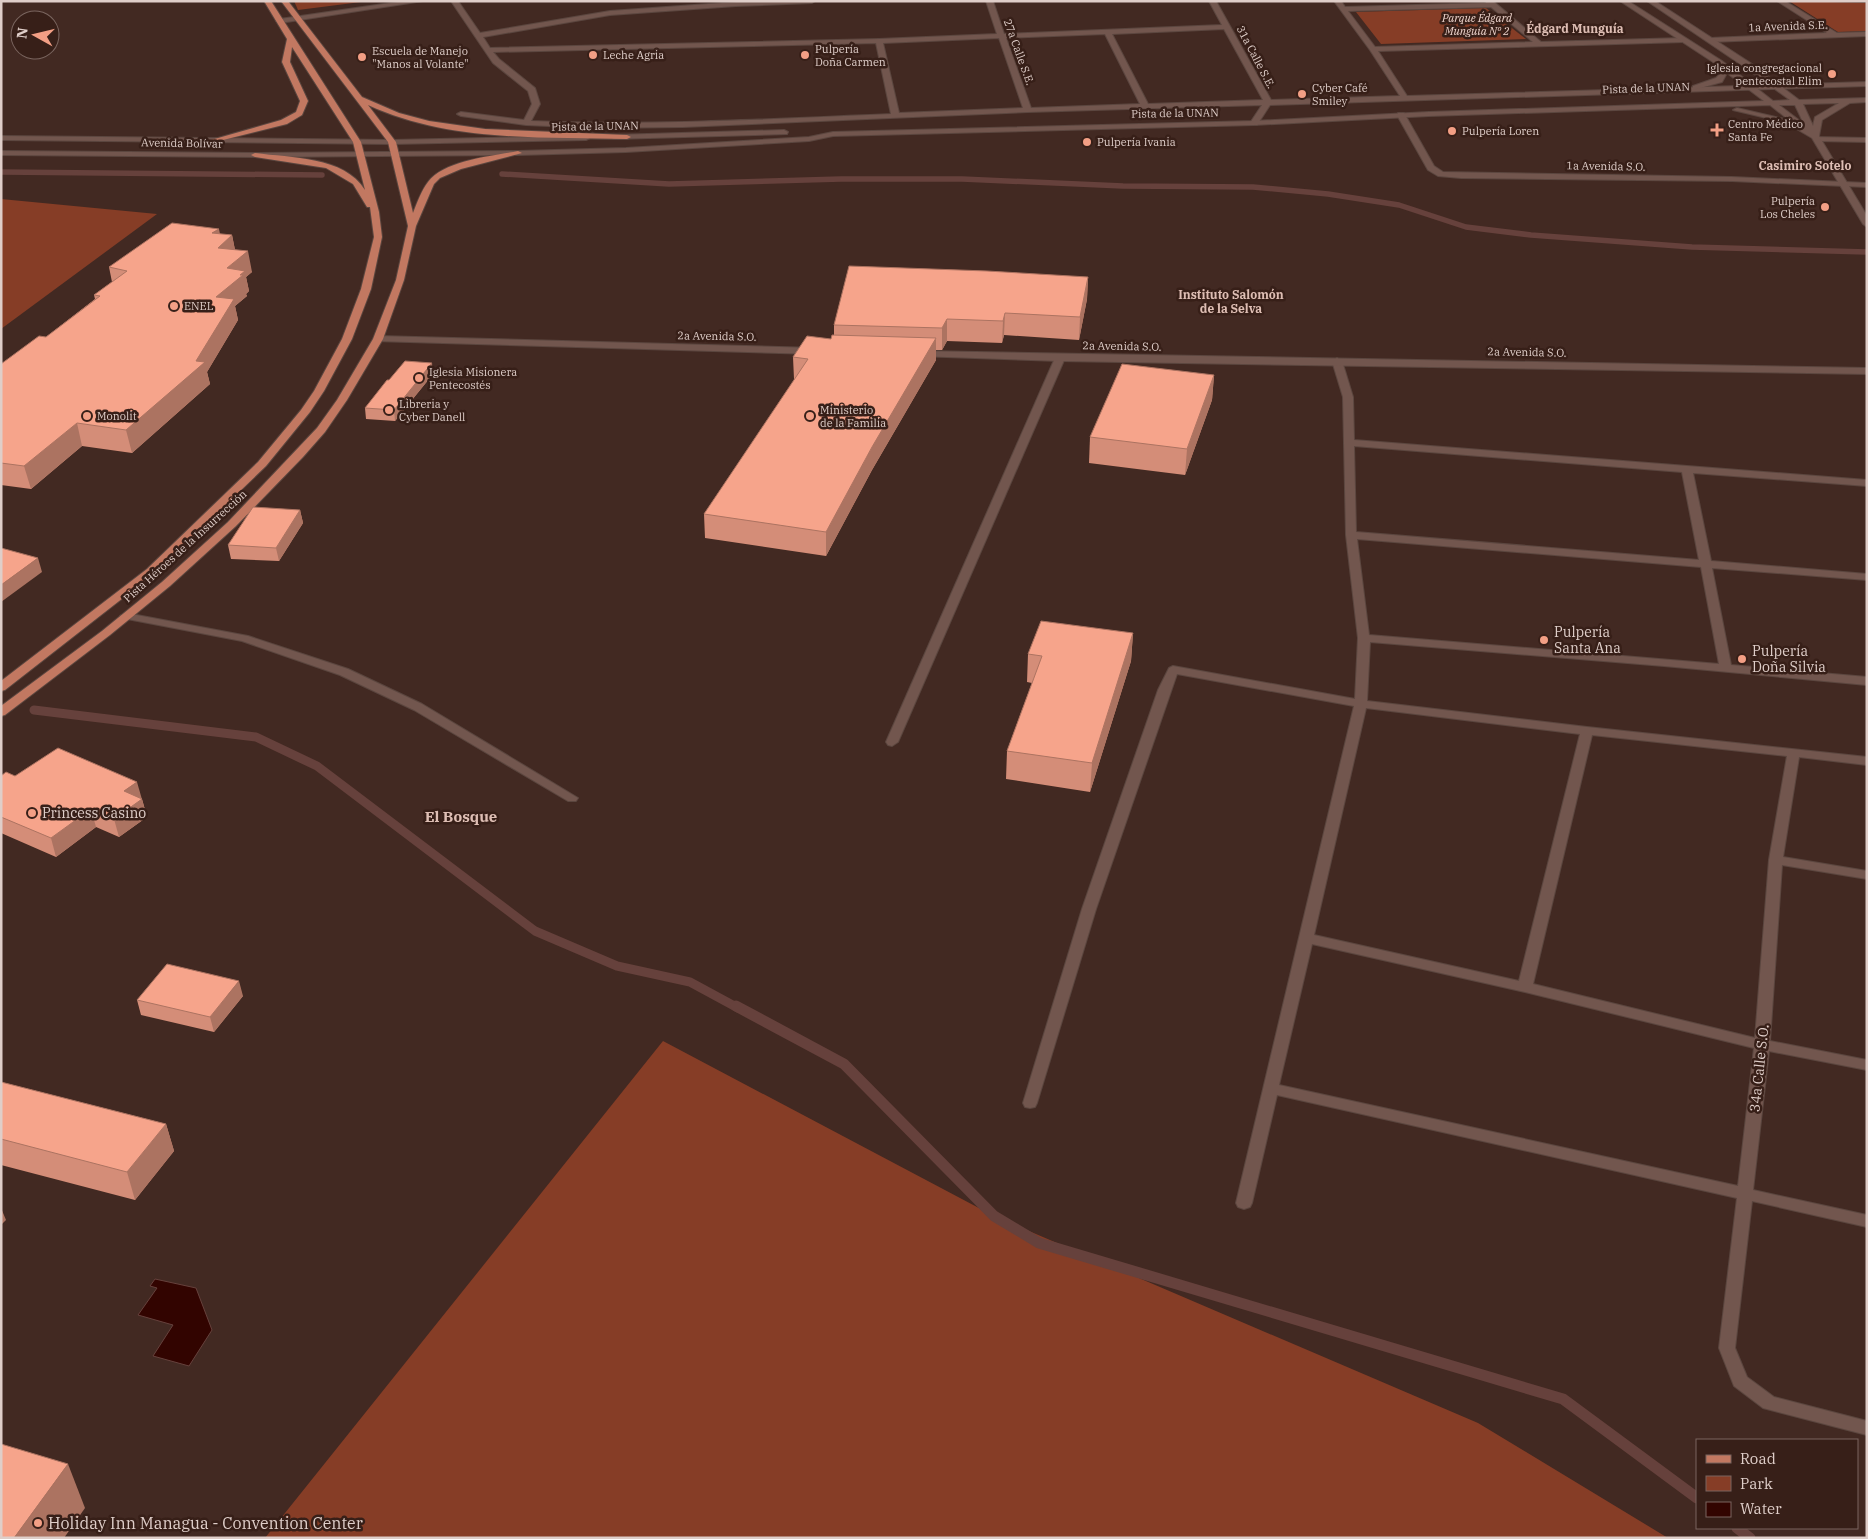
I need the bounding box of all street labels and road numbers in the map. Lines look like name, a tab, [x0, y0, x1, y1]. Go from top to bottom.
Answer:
street label: 27a Calle S.E.	[1001, 17, 1037, 87]
street label: 1a Avenida S.E.	[1748, 18, 1828, 34]
street label: 31a Calle S.E.	[1234, 23, 1278, 91]
street label: Pista de la UNAN	[1602, 79, 1691, 97]
street label: Pista de la UNAN	[1131, 105, 1219, 121]
street label: Pista de la UNAN	[551, 118, 639, 134]
street label: Avenida Bolívar	[141, 135, 223, 151]
street label: 1a Avenida S.O.	[1566, 158, 1646, 174]
street label: 2a Avenida S.O.	[677, 328, 757, 344]
street label: 2a Avenida S.O.	[1082, 338, 1162, 354]
street label: 2a Avenida S.O.	[1487, 344, 1567, 360]
street label: Pista Héroes de la Insurrección	[120, 487, 250, 605]
street label: 34a Calle S.O.	[1745, 1023, 1773, 1113]

